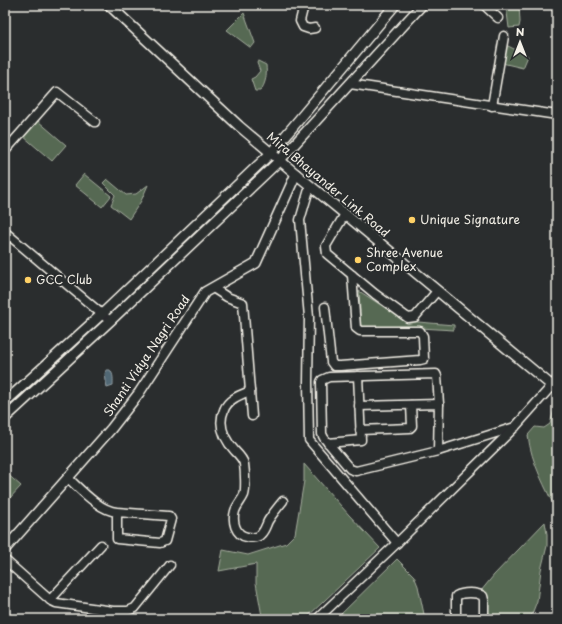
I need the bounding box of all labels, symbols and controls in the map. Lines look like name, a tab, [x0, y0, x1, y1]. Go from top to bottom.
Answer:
north arrow	[500, 22, 540, 62]
text: N	[516, 23, 525, 40]
street label: Mira Bhayander Link Road	[263, 127, 394, 241]
place label: Unique Signature	[420, 210, 521, 228]
marker: Unique Signature	[407, 215, 417, 225]
place label: Shree Avenue Complex	[366, 243, 443, 275]
marker: Shree Avenue Complex	[353, 255, 363, 265]
place label: GCC Club	[36, 270, 92, 288]
marker: GCC Club	[23, 275, 33, 285]
street label: Shanti Vidya Nagri Road	[99, 291, 194, 420]

